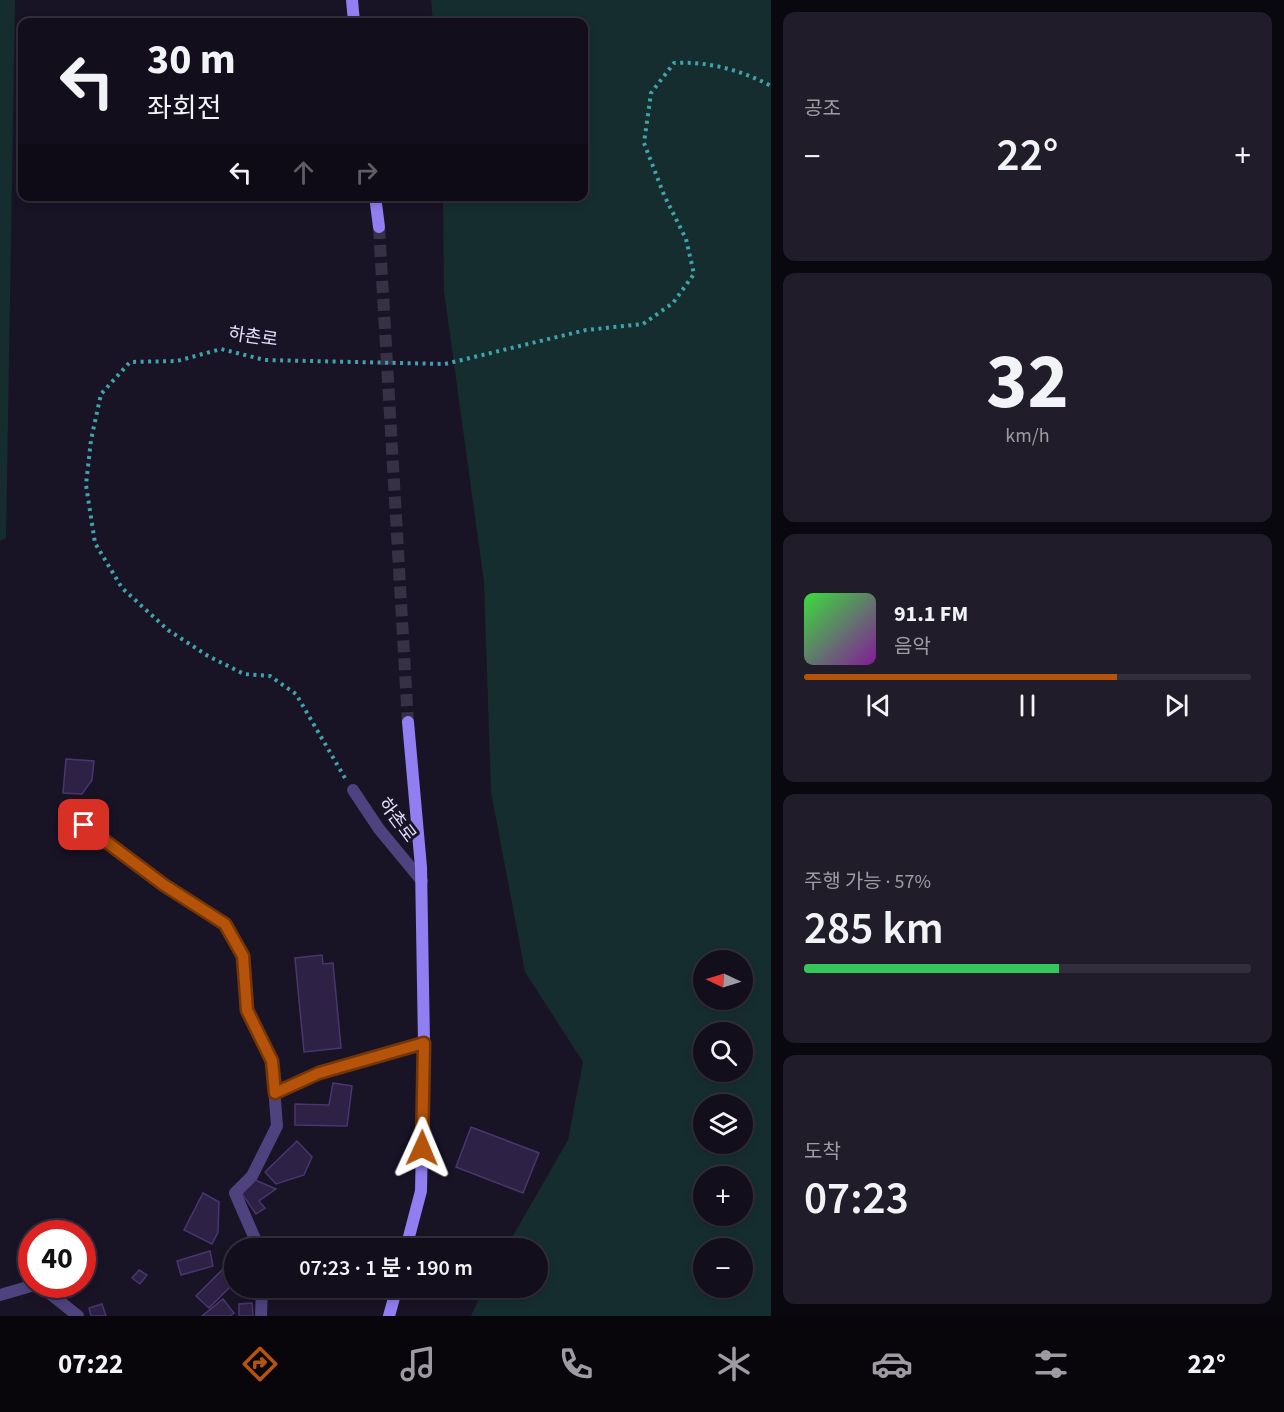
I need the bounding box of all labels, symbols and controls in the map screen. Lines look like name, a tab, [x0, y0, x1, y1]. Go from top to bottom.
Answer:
text: 30 m	[147, 30, 236, 90]
icon: left	[48, 42, 126, 120]
text: 좌회전	[147, 89, 222, 128]
text: 공조	[804, 95, 841, 123]
text: 22°	[997, 124, 1058, 188]
text: −	[804, 133, 820, 180]
text: +	[1235, 133, 1251, 180]
icon: left	[224, 156, 257, 189]
icon: ahead	[287, 156, 320, 189]
icon: right	[350, 156, 383, 189]
street label: 하촌로	[227, 321, 279, 353]
text: 32	[986, 327, 1069, 438]
text: km/h	[1005, 422, 1050, 450]
text: 91.1 FM	[894, 598, 968, 630]
text: 음악	[894, 633, 931, 661]
icon: previous	[862, 689, 895, 722]
icon: pause	[1011, 689, 1044, 722]
icon: next	[1160, 689, 1193, 722]
street label: 하촌로	[372, 793, 422, 847]
pin	[58, 799, 109, 850]
icon: arrive	[67, 808, 100, 841]
text: 주행 가능 · 57%	[804, 868, 931, 896]
text: 285 km	[804, 897, 944, 961]
north arrow	[693, 950, 753, 1010]
map controls	[693, 950, 753, 1298]
button: search	[693, 1022, 753, 1082]
button: layers	[693, 1094, 753, 1154]
position arrow	[390, 1116, 454, 1180]
text: 도착	[804, 1138, 841, 1166]
button: +	[693, 1166, 753, 1226]
text: 07:23	[804, 1167, 909, 1231]
speed limit sign: 40	[18, 1220, 96, 1298]
button: −	[693, 1238, 753, 1298]
text: 07:23 · 1 분 · 190 m	[299, 1252, 473, 1284]
icon: directions	[239, 1343, 281, 1385]
icon: music	[397, 1343, 439, 1385]
icon: phone	[555, 1343, 597, 1385]
icon: climate	[713, 1343, 755, 1385]
icon: car	[871, 1343, 913, 1385]
icon: filters	[1030, 1343, 1072, 1385]
text: 07:22	[58, 1345, 123, 1384]
text: 22°	[1188, 1345, 1226, 1384]

